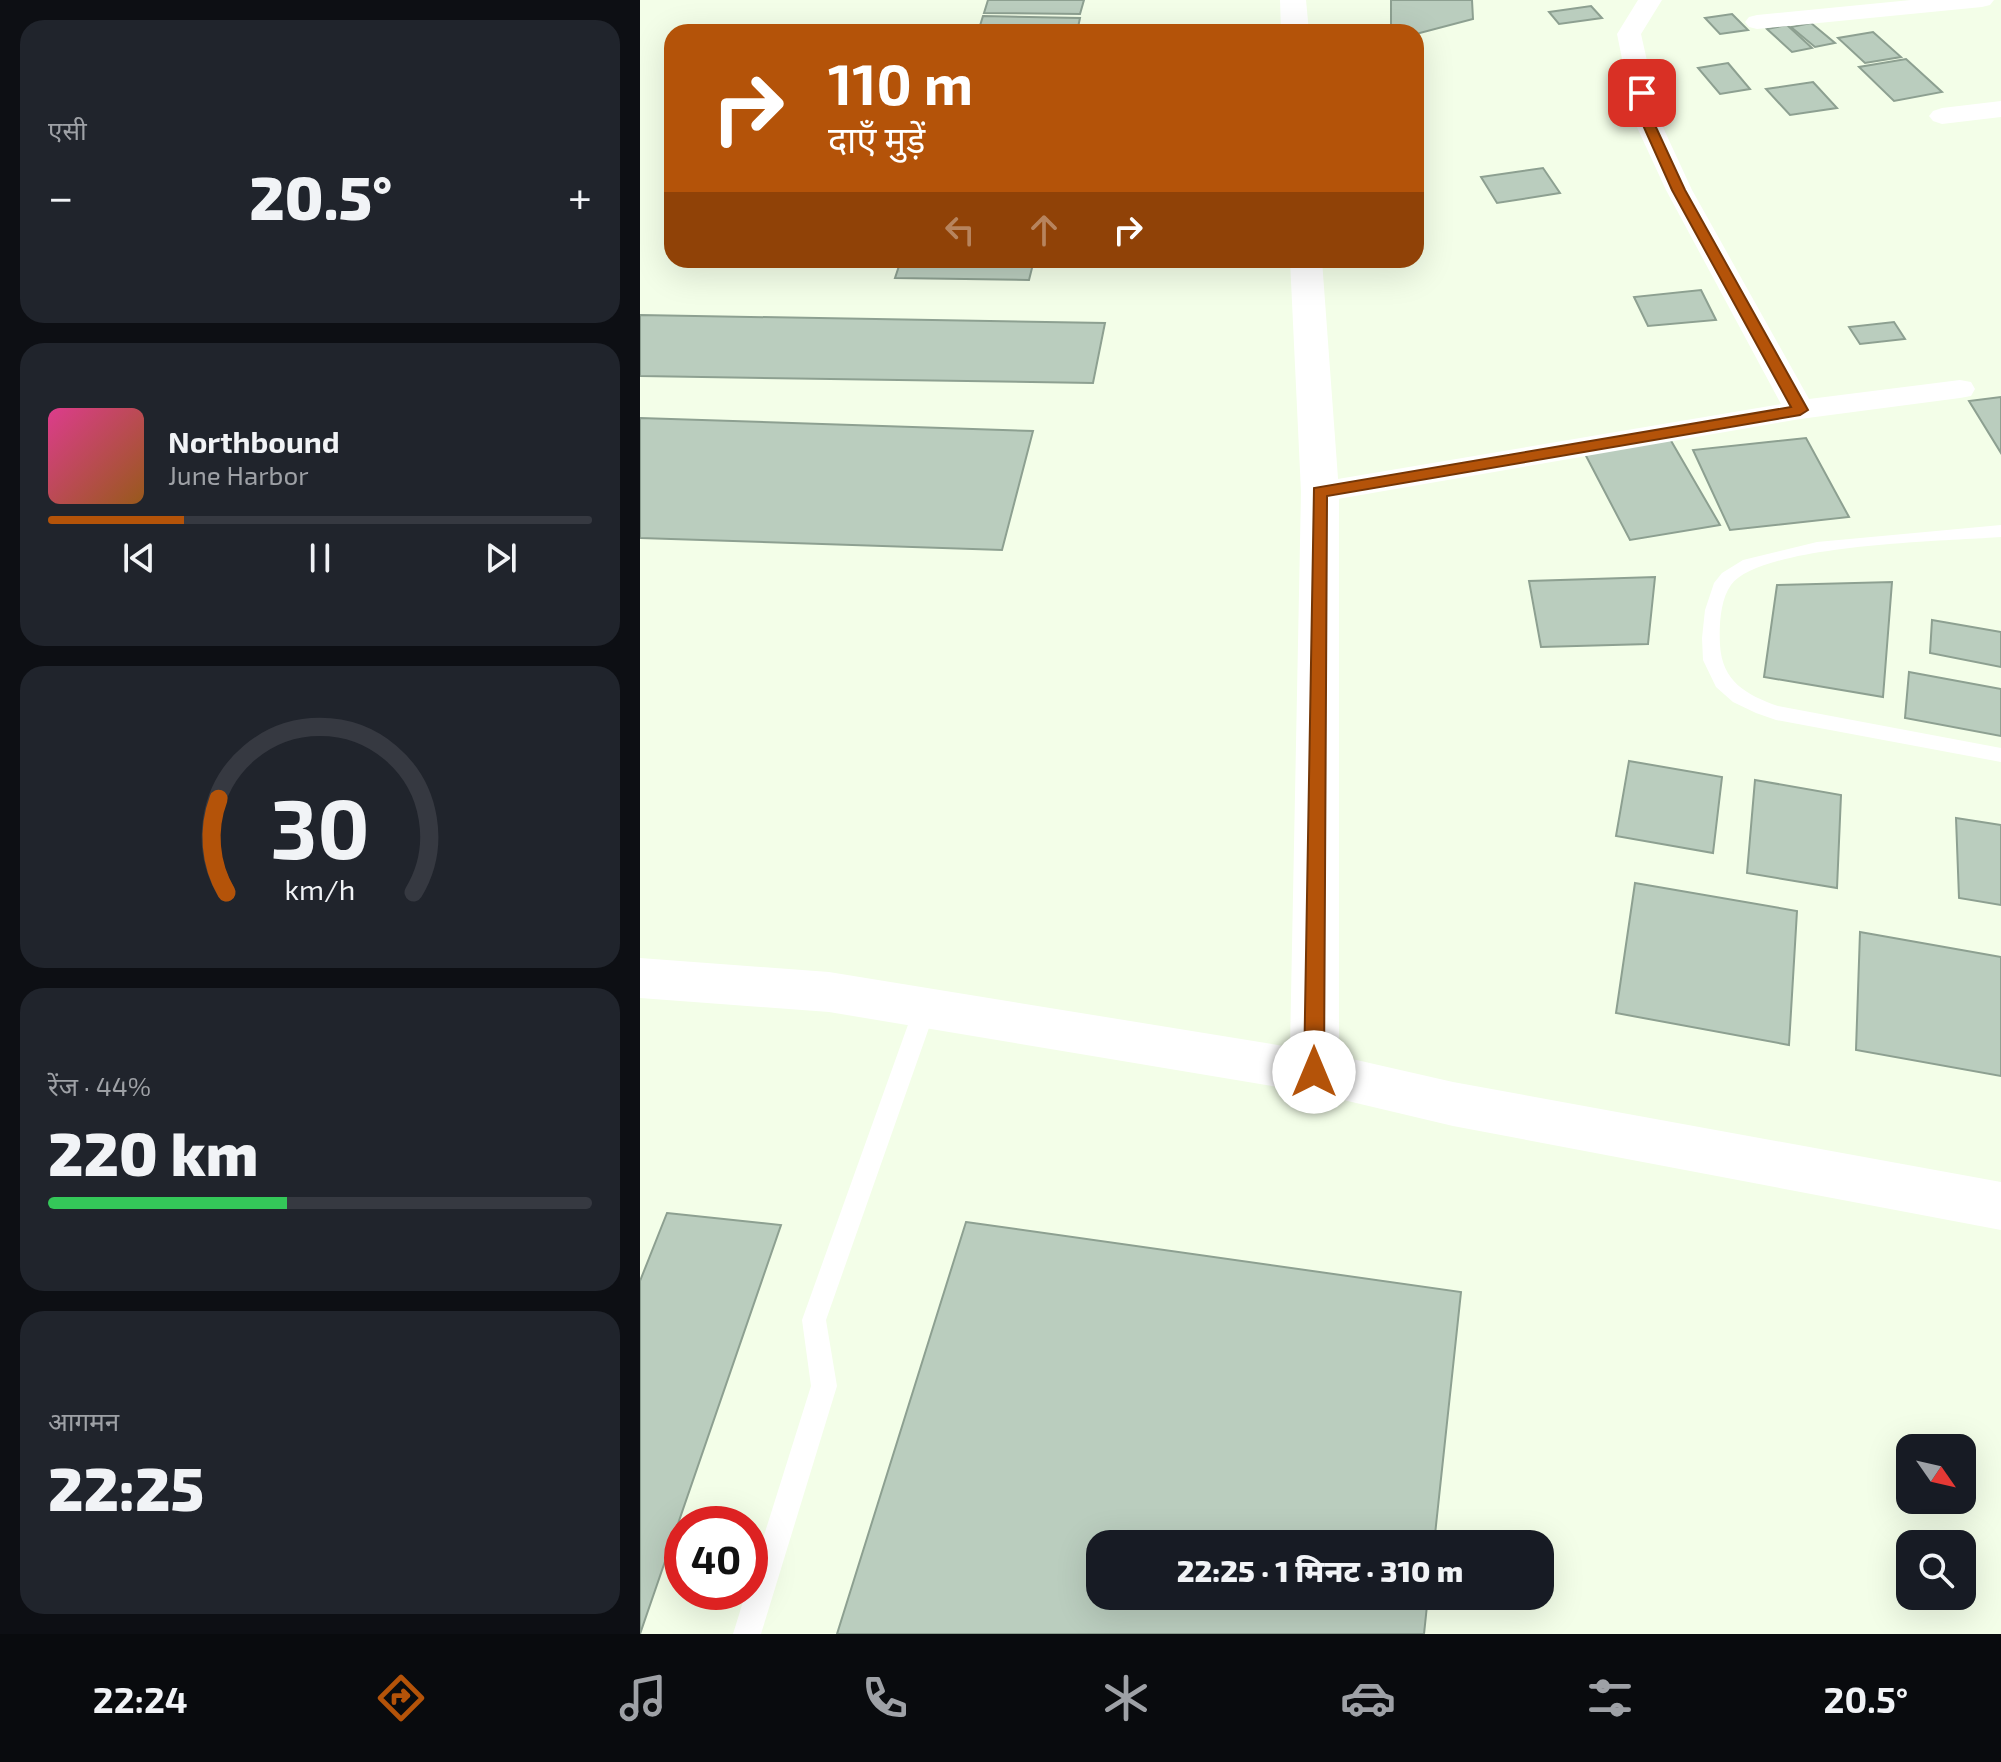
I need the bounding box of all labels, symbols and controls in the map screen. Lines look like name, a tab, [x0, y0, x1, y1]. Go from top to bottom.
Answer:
text: 110 m	[828, 49, 973, 116]
icon: right	[696, 56, 800, 160]
pin	[1608, 59, 1676, 127]
icon: arrive	[1620, 71, 1664, 115]
text: एसी	[48, 114, 87, 145]
text: दाएँ मुड़ें	[828, 117, 925, 160]
text: 20.5°	[249, 160, 392, 232]
text: −	[48, 169, 74, 222]
text: +	[568, 169, 592, 222]
icon: left	[938, 208, 982, 252]
icon: ahead	[1022, 208, 1066, 252]
icon: right	[1106, 208, 1150, 252]
text: Northbound	[168, 423, 340, 459]
text: June Harbor	[168, 459, 309, 490]
icon: previous	[117, 536, 161, 580]
icon: pause	[298, 536, 342, 580]
icon: next	[479, 536, 523, 580]
text: 30	[270, 776, 370, 876]
text: km/h	[285, 871, 355, 906]
position arrow	[1272, 1030, 1356, 1114]
text: रेंज · 44%	[48, 1070, 151, 1101]
text: 220 km	[48, 1116, 259, 1188]
text: आगमन	[48, 1405, 119, 1436]
north arrow	[1896, 1434, 1976, 1514]
map controls	[1896, 1434, 1976, 1610]
text: 22:25	[48, 1451, 204, 1523]
speed limit sign: 40	[664, 1506, 768, 1610]
button: search	[1896, 1530, 1976, 1610]
text: 22:25 · 1 मिनट · 310 m	[1177, 1552, 1463, 1588]
icon: directions	[373, 1670, 429, 1726]
icon: music	[615, 1670, 671, 1726]
icon: phone	[857, 1670, 913, 1726]
icon: climate	[1098, 1670, 1154, 1726]
icon: car	[1340, 1670, 1396, 1726]
icon: filters	[1582, 1670, 1638, 1726]
text: 22:24	[93, 1677, 188, 1720]
text: 20.5°	[1823, 1677, 1908, 1720]

